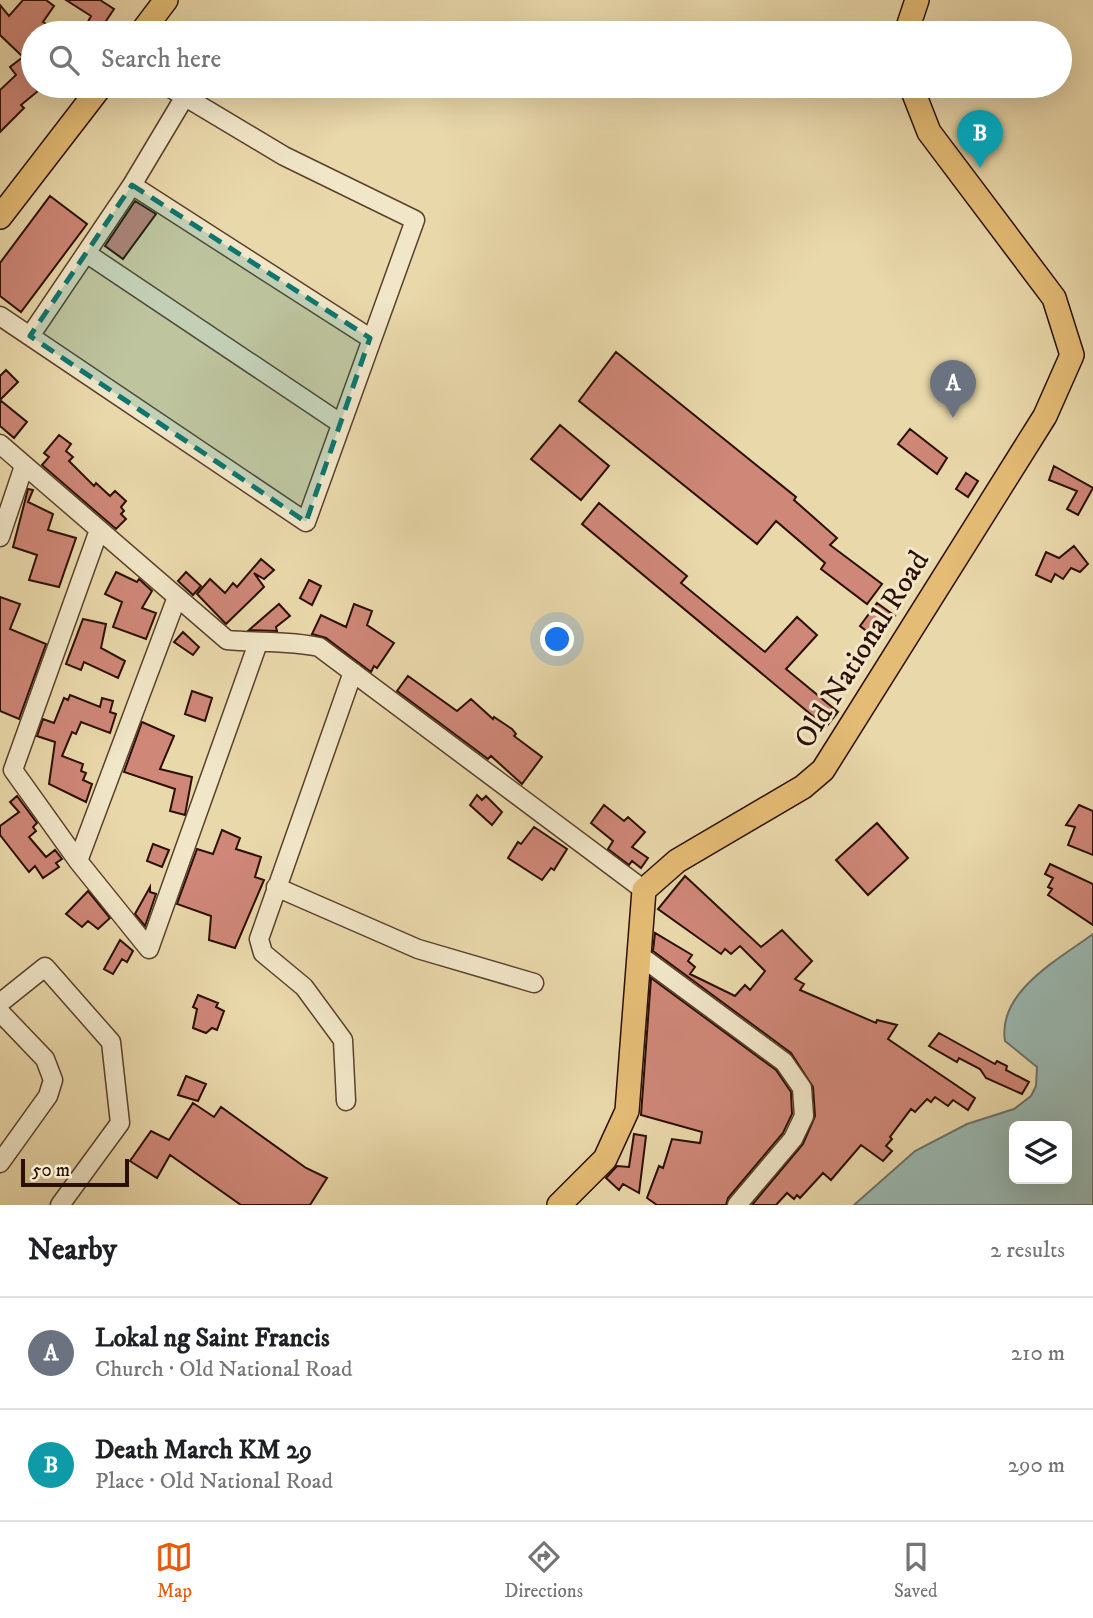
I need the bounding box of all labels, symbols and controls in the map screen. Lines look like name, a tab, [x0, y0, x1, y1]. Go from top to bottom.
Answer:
search box	[21, 21, 1072, 98]
icon: search	[45, 41, 83, 79]
text: Search here	[101, 43, 221, 76]
pin: B	[957, 110, 1003, 168]
pin: A	[930, 360, 976, 418]
street label: Old National Road	[787, 544, 938, 755]
your location	[540, 622, 574, 656]
map controls	[1009, 1121, 1072, 1184]
button: layers	[1009, 1121, 1072, 1184]
scale bar	[21, 1156, 130, 1188]
text: 50 m	[32, 1159, 70, 1182]
text: Nearby	[28, 1232, 117, 1269]
text: 2 results	[990, 1236, 1065, 1265]
text: Lokal ng Saint Francis	[95, 1322, 330, 1355]
text: A	[44, 1339, 58, 1368]
text: 210 m	[1011, 1339, 1065, 1368]
text: Church · Old National Road	[95, 1355, 352, 1384]
text: Death March KM 29	[95, 1434, 312, 1467]
text: B	[44, 1451, 58, 1480]
text: 290 m	[1008, 1451, 1065, 1480]
text: Place · Old National Road	[95, 1467, 333, 1496]
tab: Map	[155, 1538, 193, 1603]
tab: Directions	[504, 1538, 583, 1603]
tab: Saved	[894, 1538, 938, 1603]

